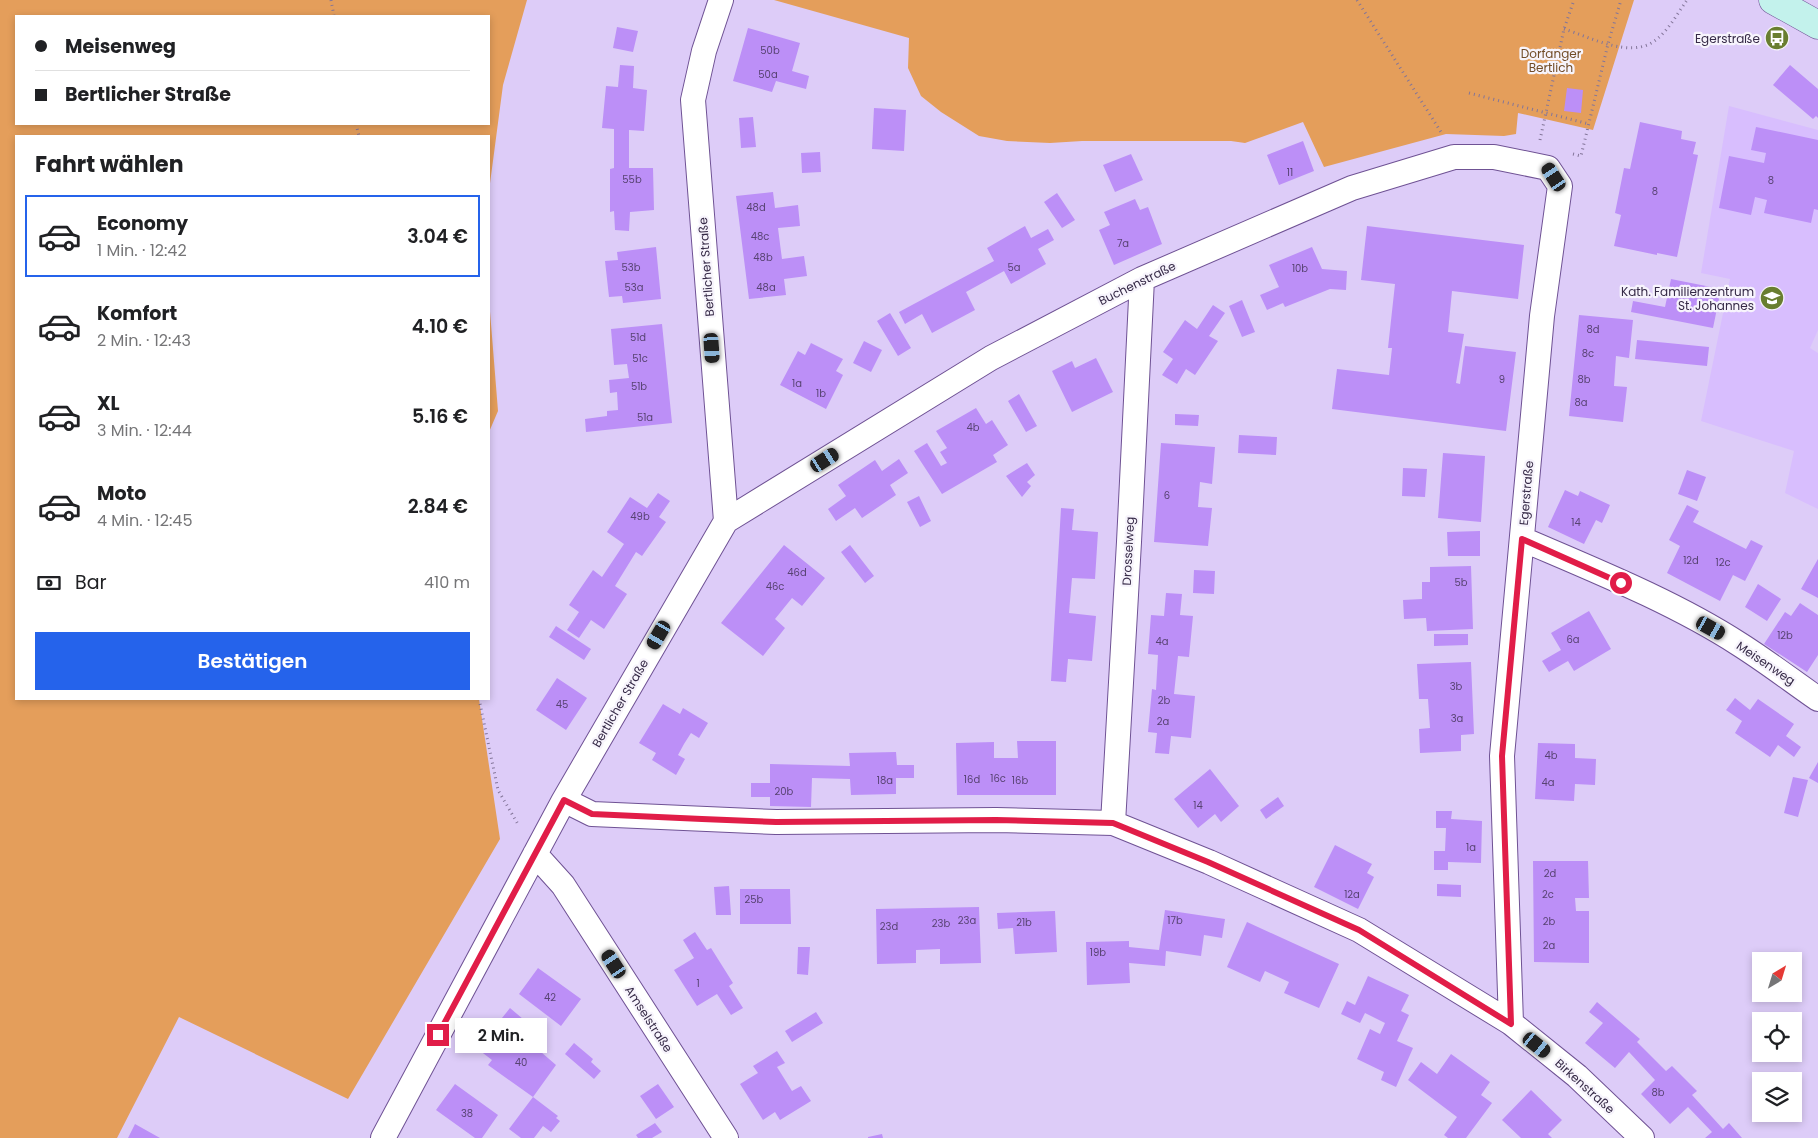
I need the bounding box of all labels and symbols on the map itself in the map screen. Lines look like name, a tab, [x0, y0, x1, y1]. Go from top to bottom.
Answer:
bus stop icon: Egerstraße	[1764, 25, 1790, 51]
place label: Egerstraße	[1695, 30, 1760, 47]
house number: 50b	[760, 43, 780, 58]
park label: Dorfanger Bertlich	[1521, 45, 1582, 76]
house number: 50a	[758, 67, 778, 82]
car	[1539, 160, 1568, 194]
house number: 11	[1287, 165, 1293, 180]
house number: 55b	[622, 172, 642, 187]
house number: 8	[1768, 173, 1774, 188]
house number: 8	[1652, 184, 1658, 199]
house number: 48d	[746, 200, 766, 215]
street label: Bertlicher Straße	[694, 217, 718, 317]
house number: 48c	[751, 229, 769, 244]
house number: 7a	[1117, 236, 1129, 251]
house number: 48b	[753, 250, 773, 265]
street label: Buchenstraße	[1096, 257, 1178, 309]
house number: 53b	[622, 260, 641, 275]
house number: 5a	[1007, 260, 1021, 275]
house number: 10b	[1292, 261, 1308, 276]
house number: 53a	[625, 280, 643, 295]
house number: 48a	[756, 280, 776, 295]
place label: Kath. Familienzentrum St. Johannes	[1621, 283, 1754, 314]
school or university icon: Kath. Familienzentrum St. Johannes	[1759, 285, 1785, 311]
house number: 8d	[1586, 322, 1600, 337]
house number: 51d	[630, 330, 646, 345]
car	[703, 333, 720, 363]
house number: 8c	[1582, 346, 1594, 361]
house number: 51c	[632, 351, 648, 366]
house number: 9	[1499, 372, 1505, 387]
house number: 8b	[1577, 372, 1591, 387]
house number: 1a	[792, 376, 802, 391]
house number: 51b	[631, 379, 647, 394]
house number: 1b	[816, 386, 826, 401]
house number: 8a	[1574, 395, 1588, 410]
house number: 51a	[637, 410, 653, 425]
house number: 4b	[966, 420, 980, 435]
car	[808, 446, 841, 474]
street label: Egerstraße	[1515, 460, 1537, 526]
house number: 6	[1164, 488, 1170, 503]
house number: 49b	[630, 509, 650, 524]
house number: 14	[1571, 515, 1581, 530]
street label: Drosselweg	[1118, 516, 1138, 586]
house number: 12d	[1683, 553, 1699, 568]
house number: 12c	[1715, 555, 1731, 570]
house number: 46d	[787, 565, 807, 580]
route start	[1610, 572, 1632, 594]
house number: 5b	[1454, 575, 1468, 590]
house number: 46c	[766, 579, 784, 594]
car	[1694, 614, 1727, 642]
car	[645, 618, 672, 652]
house number: 12b	[1777, 628, 1793, 643]
house number: 6a	[1566, 632, 1580, 647]
house number: 4a	[1155, 634, 1169, 649]
street label: Meisenweg	[1733, 637, 1799, 689]
street label: Bertlicher Straße	[588, 656, 652, 750]
house number: 3b	[1450, 679, 1463, 694]
house number: 2b	[1158, 693, 1170, 708]
house number: 45	[556, 697, 568, 712]
house number: 3a	[1451, 711, 1463, 726]
house number: 2a	[1157, 714, 1169, 729]
house number: 4b	[1544, 748, 1558, 763]
house number: 16c	[990, 771, 1006, 786]
house number: 16d	[964, 772, 980, 787]
house number: 18a	[877, 773, 893, 788]
house number: 16b	[1012, 773, 1028, 788]
house number: 4a	[1541, 775, 1555, 790]
house number: 20b	[775, 784, 794, 799]
house number: 14	[1193, 798, 1203, 813]
house number: 1a	[1466, 840, 1476, 855]
house number: 2d	[1544, 866, 1556, 881]
house number: 12a	[1344, 887, 1360, 902]
house number: 2c	[1542, 887, 1554, 902]
house number: 25b	[745, 892, 764, 907]
house number: 23a	[958, 913, 976, 928]
house number: 17b	[1167, 913, 1183, 928]
house number: 2b	[1543, 914, 1555, 929]
house number: 21b	[1016, 915, 1032, 930]
house number: 23b	[932, 916, 950, 931]
house number: 23d	[880, 919, 898, 934]
house number: 2a	[1543, 938, 1555, 953]
house number: 19b	[1090, 945, 1106, 960]
car	[599, 947, 628, 981]
north arrow	[1752, 952, 1802, 1002]
house number: 1	[696, 976, 700, 991]
street label: Amselstraße	[621, 983, 677, 1055]
house number: 42	[544, 990, 556, 1005]
callout: 2 Min.	[456, 1018, 548, 1052]
route end	[427, 1024, 449, 1046]
car	[1520, 1030, 1553, 1060]
house number: 40	[515, 1055, 527, 1070]
street label: Birkenstraße	[1551, 1055, 1619, 1117]
house number: 8b	[1651, 1085, 1665, 1100]
house number: 38	[461, 1106, 473, 1121]

